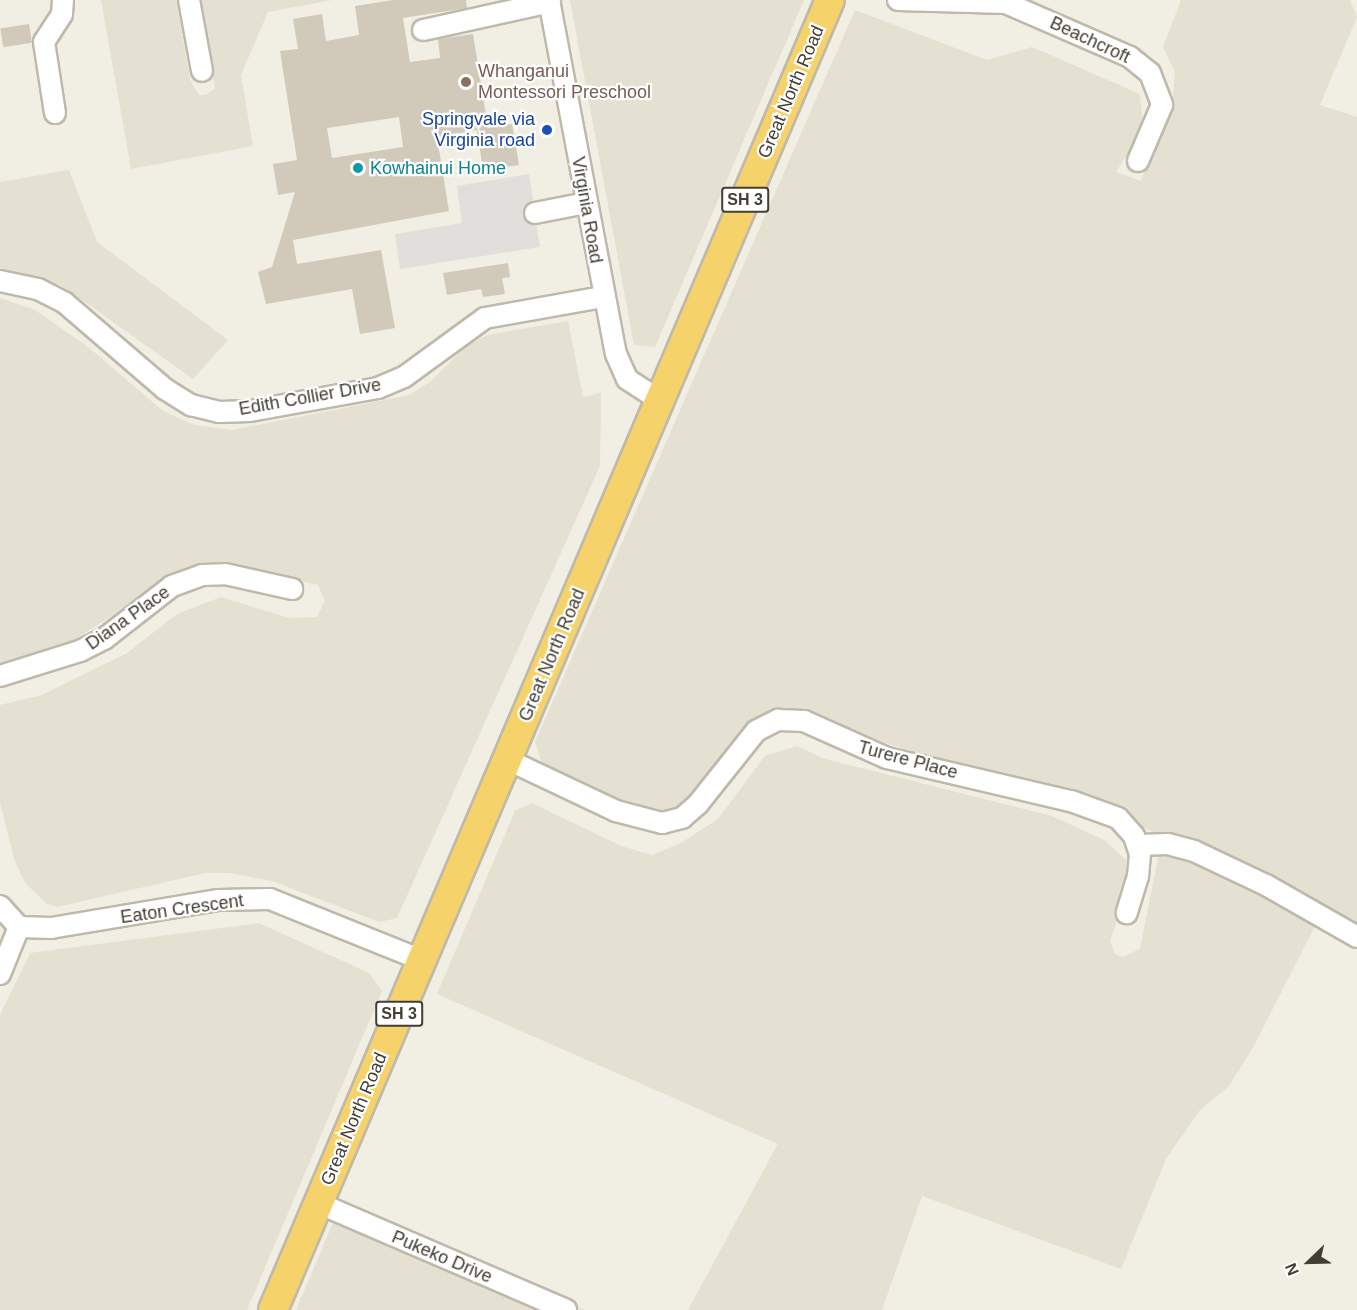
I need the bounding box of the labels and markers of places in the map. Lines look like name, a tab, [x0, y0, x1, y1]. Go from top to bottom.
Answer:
place label: Whanganui Montessori Preschool	[478, 61, 651, 104]
marker: Whanganui Montessori Preschool	[459, 75, 473, 89]
place label: Springvale via Virginia road	[422, 109, 535, 152]
marker: Springvale via Virginia road	[540, 123, 554, 137]
place label: Kowhainui Home	[370, 157, 506, 179]
marker: Kowhainui Home	[351, 161, 365, 175]

